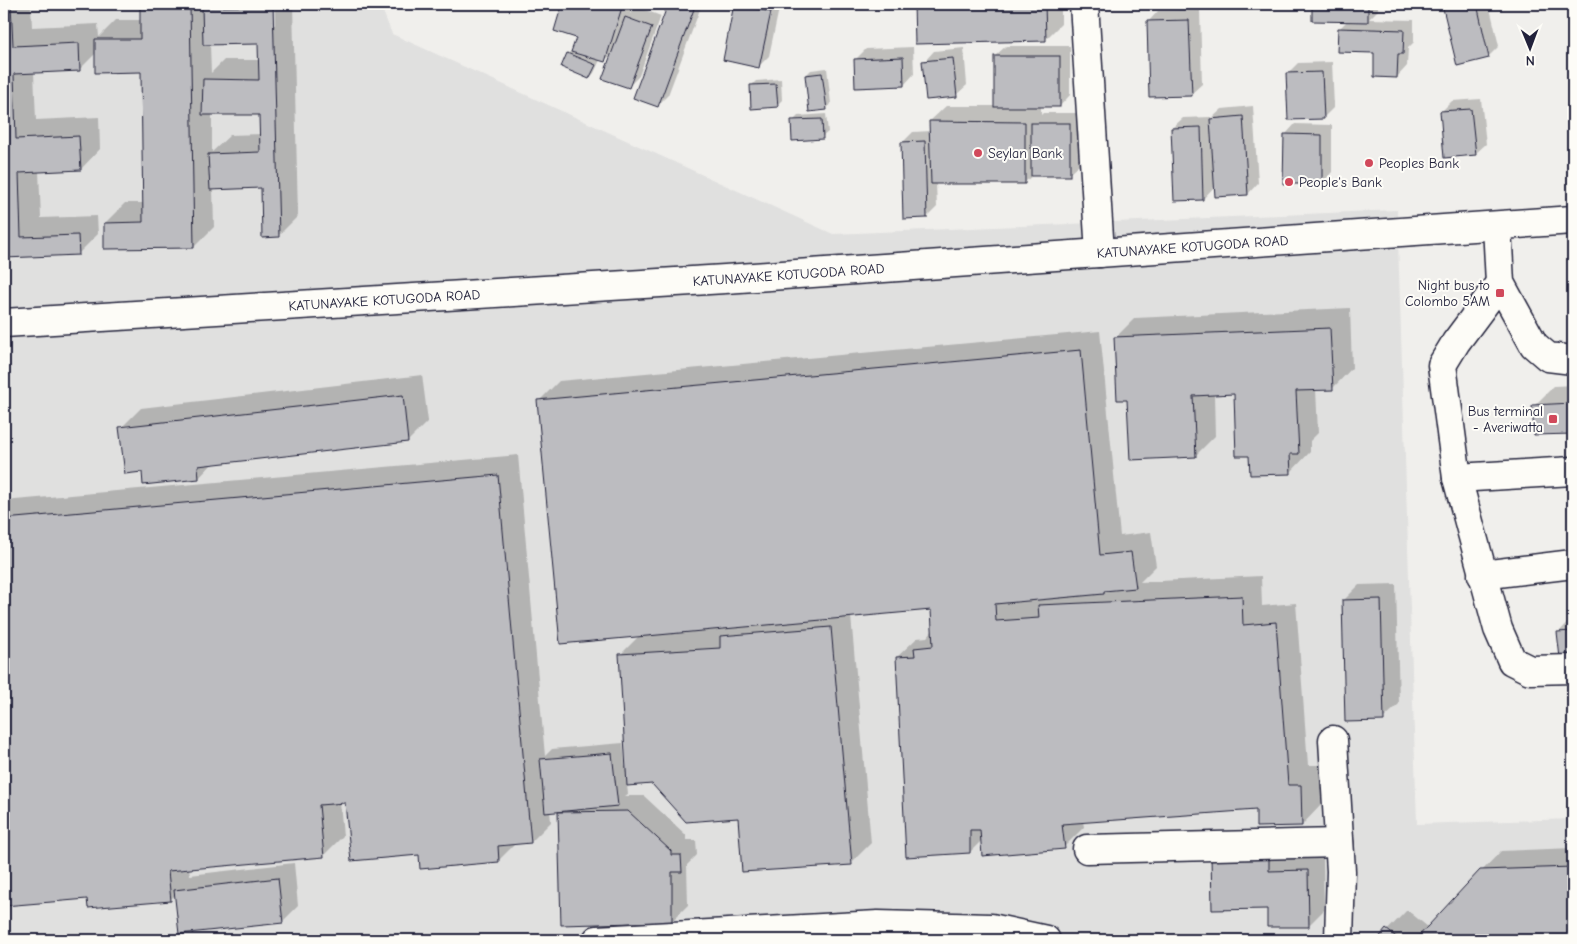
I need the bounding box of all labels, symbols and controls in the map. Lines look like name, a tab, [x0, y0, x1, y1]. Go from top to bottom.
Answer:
north arrow	[1504, 22, 1554, 72]
text: N	[1526, 52, 1535, 69]
place label: Seylan Bank	[988, 145, 1062, 162]
marker: Seylan Bank	[972, 147, 984, 159]
place label: Peoples Bank	[1379, 155, 1459, 172]
marker: Peoples Bank	[1363, 157, 1375, 169]
place label: People's Bank	[1299, 174, 1382, 191]
marker: People's Bank	[1283, 176, 1295, 188]
street label: KATUNAYAKE KOTUGODA ROAD	[1096, 231, 1289, 262]
street label: KATUNAYAKE KOTUGODA ROAD	[692, 259, 885, 289]
place label: Night bus to Colombo 5AM	[1405, 277, 1490, 310]
street label: KATUNAYAKE KOTUGODA ROAD	[288, 285, 481, 314]
marker: Night bus to Colombo 5AM	[1494, 287, 1506, 299]
place label: Bus terminal - Averiwatta	[1468, 403, 1543, 436]
marker: Bus terminal - Averiwatta	[1547, 413, 1559, 425]

